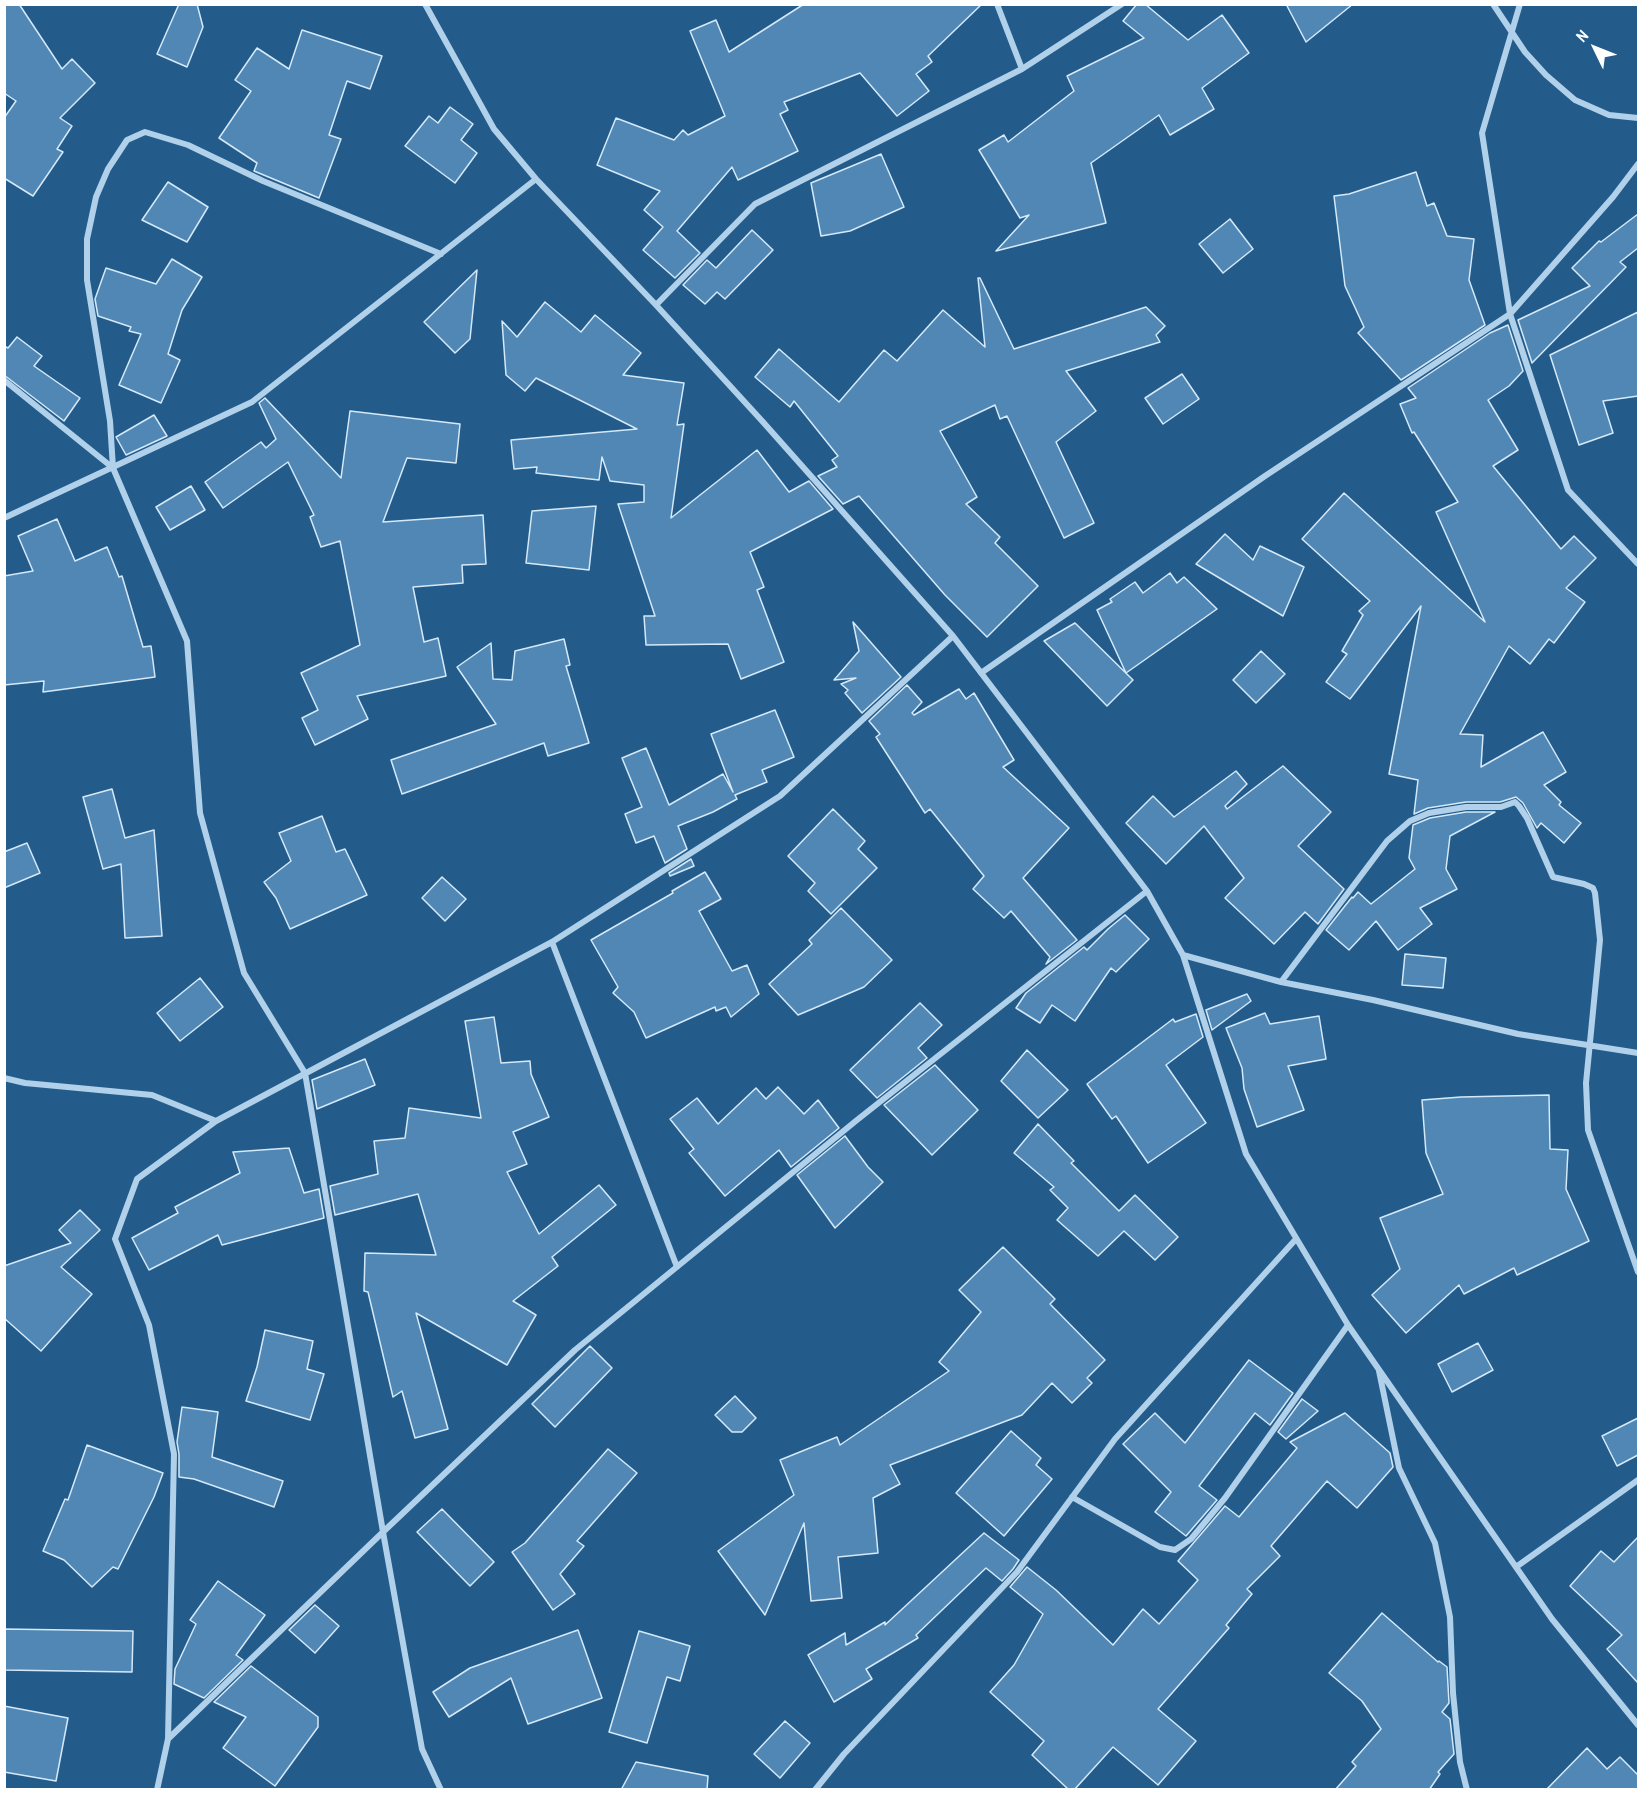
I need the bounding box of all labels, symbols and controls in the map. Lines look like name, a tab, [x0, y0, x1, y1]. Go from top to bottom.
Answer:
north arrow	[1565, 18, 1625, 78]
text: N	[1571, 25, 1593, 47]

